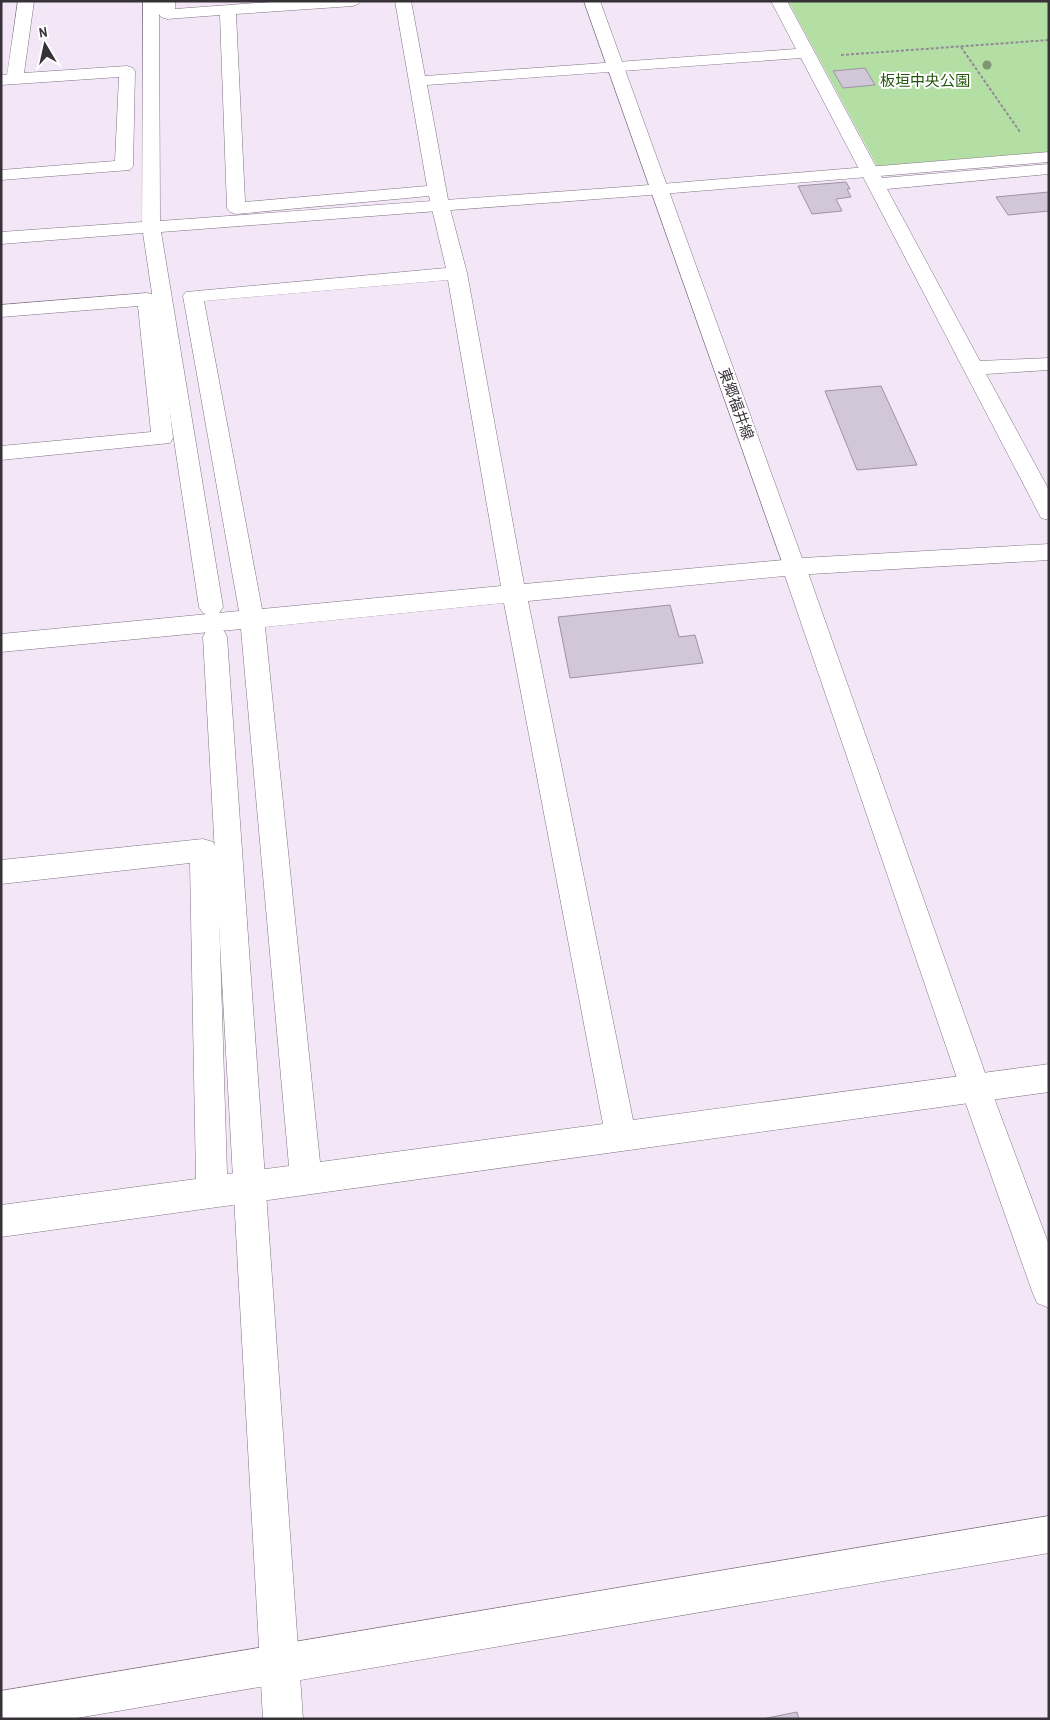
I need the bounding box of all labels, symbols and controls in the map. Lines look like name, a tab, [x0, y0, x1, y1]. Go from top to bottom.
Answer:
north arrow	[20, 20, 70, 70]
text: N	[37, 23, 48, 42]
park label: 板垣中央公園	[880, 70, 970, 91]
street label: 東郷福井線	[714, 365, 759, 443]

